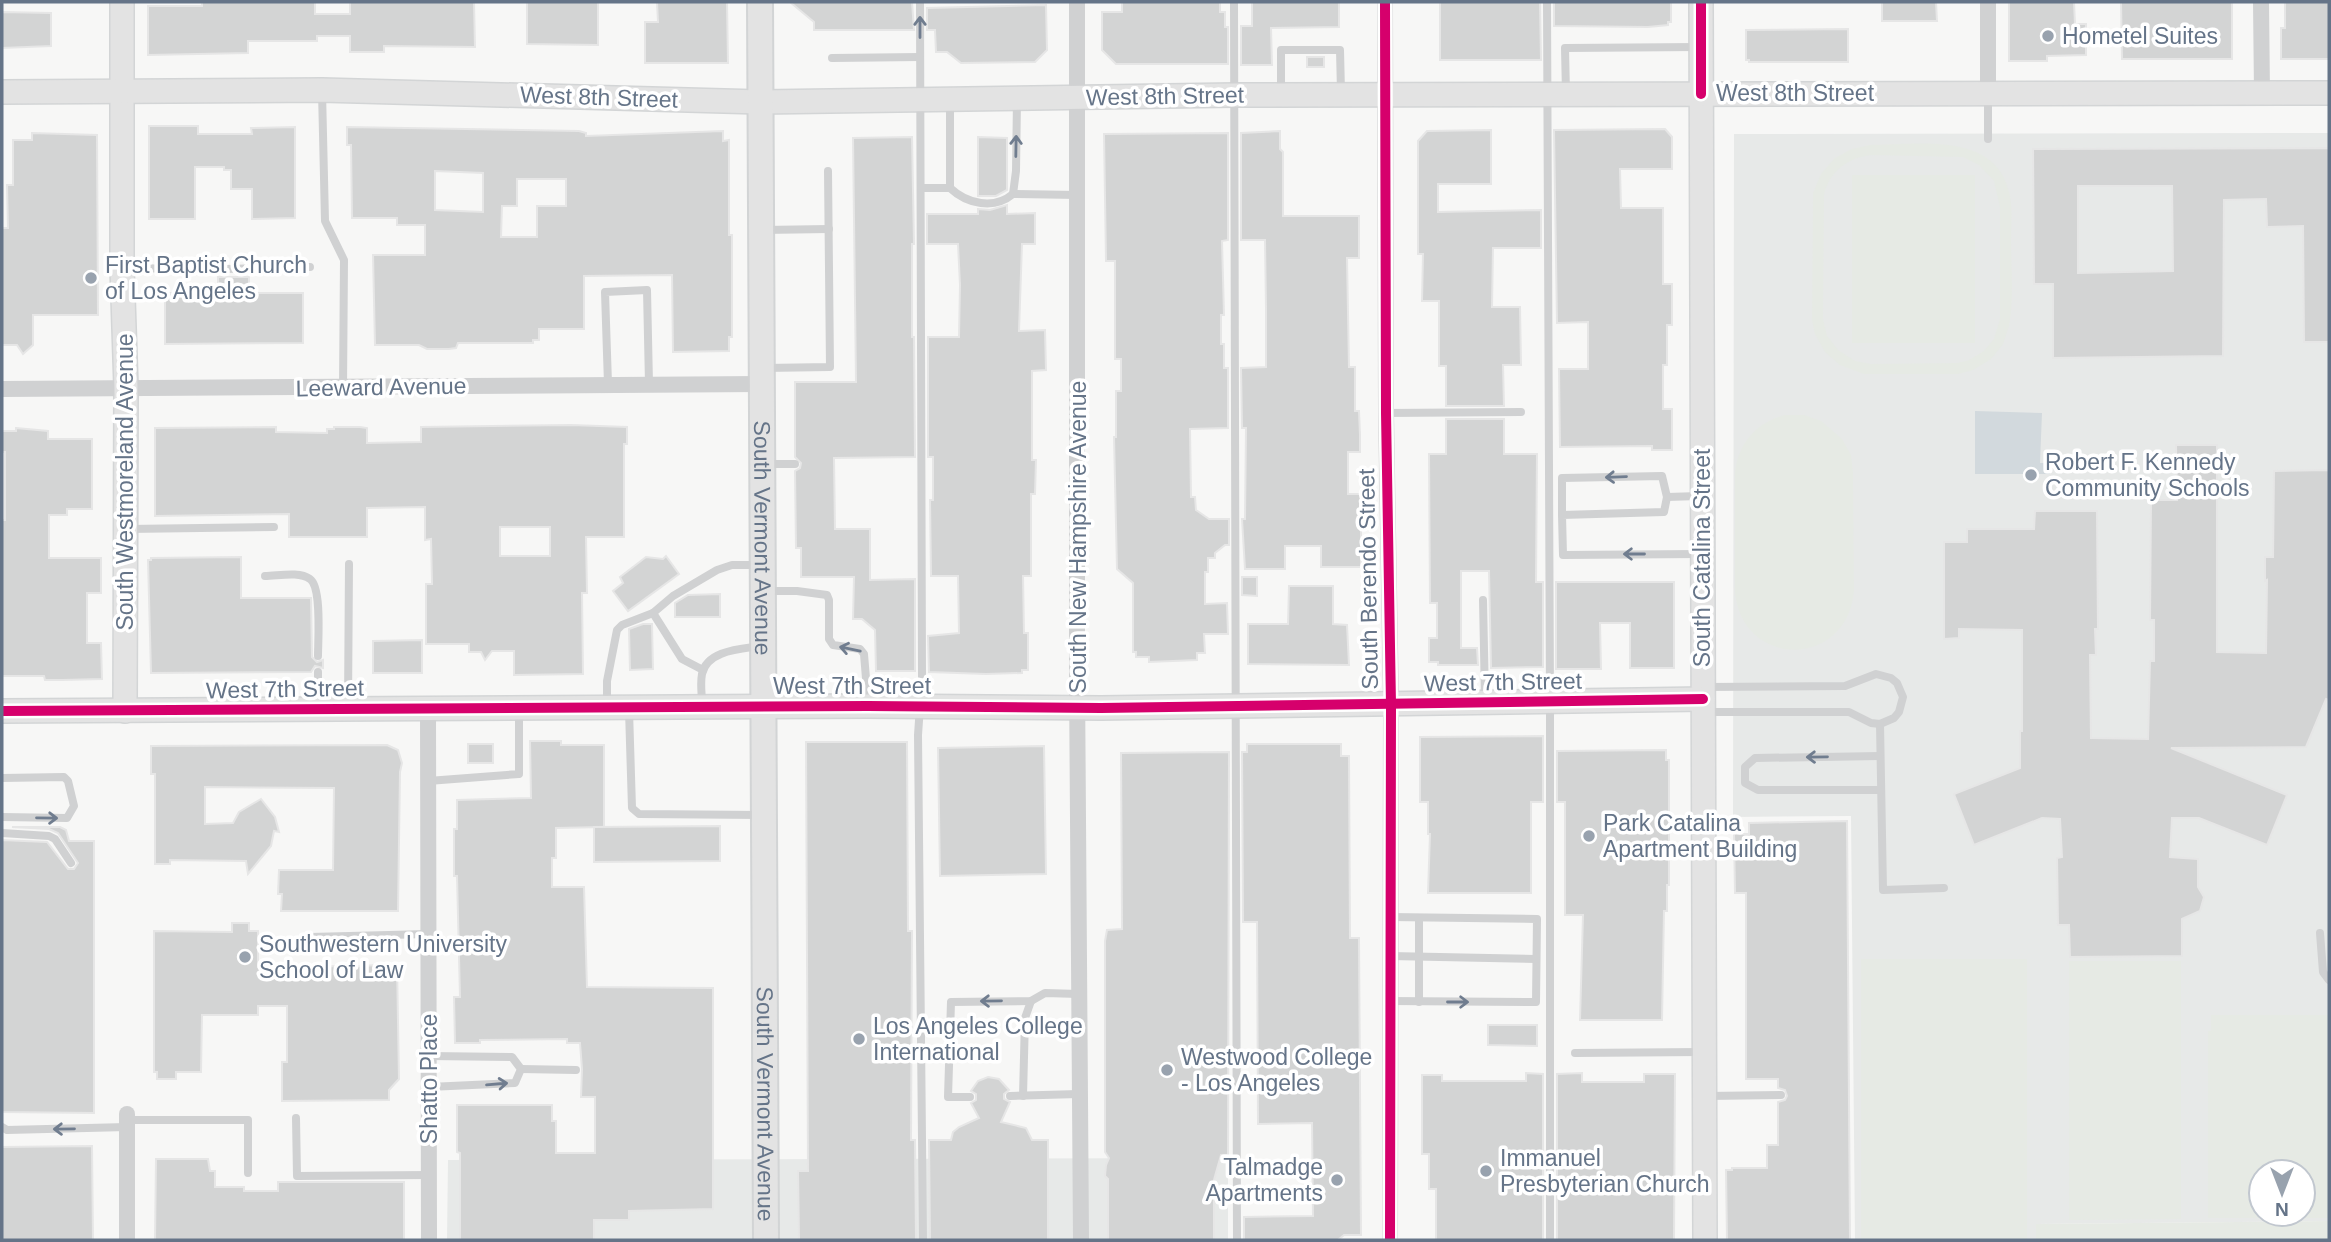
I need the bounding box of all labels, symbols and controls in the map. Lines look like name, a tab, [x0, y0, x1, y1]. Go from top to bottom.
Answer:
one-way arrow	[913, 16, 927, 39]
place label: Hometel Suites	[2062, 23, 2218, 49]
marker: Hometel Suites	[2040, 28, 2056, 44]
street label: West 8th Street	[1716, 80, 1875, 106]
street label: West 8th Street	[520, 81, 679, 113]
street label: West 8th Street	[1086, 82, 1245, 110]
one-way arrow	[1009, 135, 1023, 158]
place label: First Baptist Church of Los Angeles	[105, 252, 307, 304]
marker: First Baptist Church of Los Angeles	[83, 270, 99, 286]
street label: South Westmoreland Avenue	[112, 333, 138, 631]
street label: Leeward Avenue	[295, 373, 467, 401]
street label: South New Hampshire Avenue	[1065, 381, 1091, 693]
street label: South Vermont Avenue	[749, 420, 776, 656]
street label: South Catalina Street	[1689, 448, 1715, 667]
place label: Robert F. Kennedy Community Schools	[2045, 449, 2250, 501]
marker: Robert F. Kennedy Community Schools	[2023, 467, 2039, 483]
street label: South Berendo Street	[1353, 468, 1383, 690]
one-way arrow	[1604, 470, 1627, 483]
one-way arrow	[1623, 548, 1646, 561]
one-way arrow	[839, 641, 862, 655]
street label: West 7th Street	[1424, 668, 1583, 696]
street label: West 7th Street	[773, 673, 932, 699]
street label: West 7th Street	[206, 675, 365, 703]
one-way arrow	[1806, 750, 1829, 764]
place label: Park Catalina Apartment Building	[1603, 810, 1797, 862]
one-way arrow	[35, 811, 58, 825]
marker: Park Catalina Apartment Building	[1581, 828, 1597, 844]
place label: Southwestern University School of Law	[259, 931, 507, 983]
marker: Southwestern University School of Law	[237, 949, 253, 965]
street label: South Vermont Avenue	[752, 986, 779, 1222]
one-way arrow	[980, 994, 1003, 1008]
one-way arrow	[1446, 995, 1469, 1009]
place label: Los Angeles College International	[873, 1013, 1083, 1065]
street label: Shatto Place	[416, 1014, 442, 1144]
marker: Los Angeles College International	[851, 1031, 867, 1047]
place label: Westwood College - Los Angeles	[1181, 1044, 1372, 1096]
marker: Westwood College - Los Angeles	[1159, 1062, 1175, 1078]
one-way arrow	[485, 1077, 508, 1090]
one-way arrow	[53, 1122, 76, 1135]
place label: Immanuel Presbyterian Church	[1500, 1145, 1710, 1197]
place label: Talmadge Apartments	[1205, 1154, 1323, 1206]
north arrow	[2247, 1158, 2317, 1228]
marker: Immanuel Presbyterian Church	[1478, 1163, 1494, 1179]
marker: Talmadge Apartments	[1329, 1172, 1345, 1188]
text: N	[2275, 1199, 2289, 1220]

